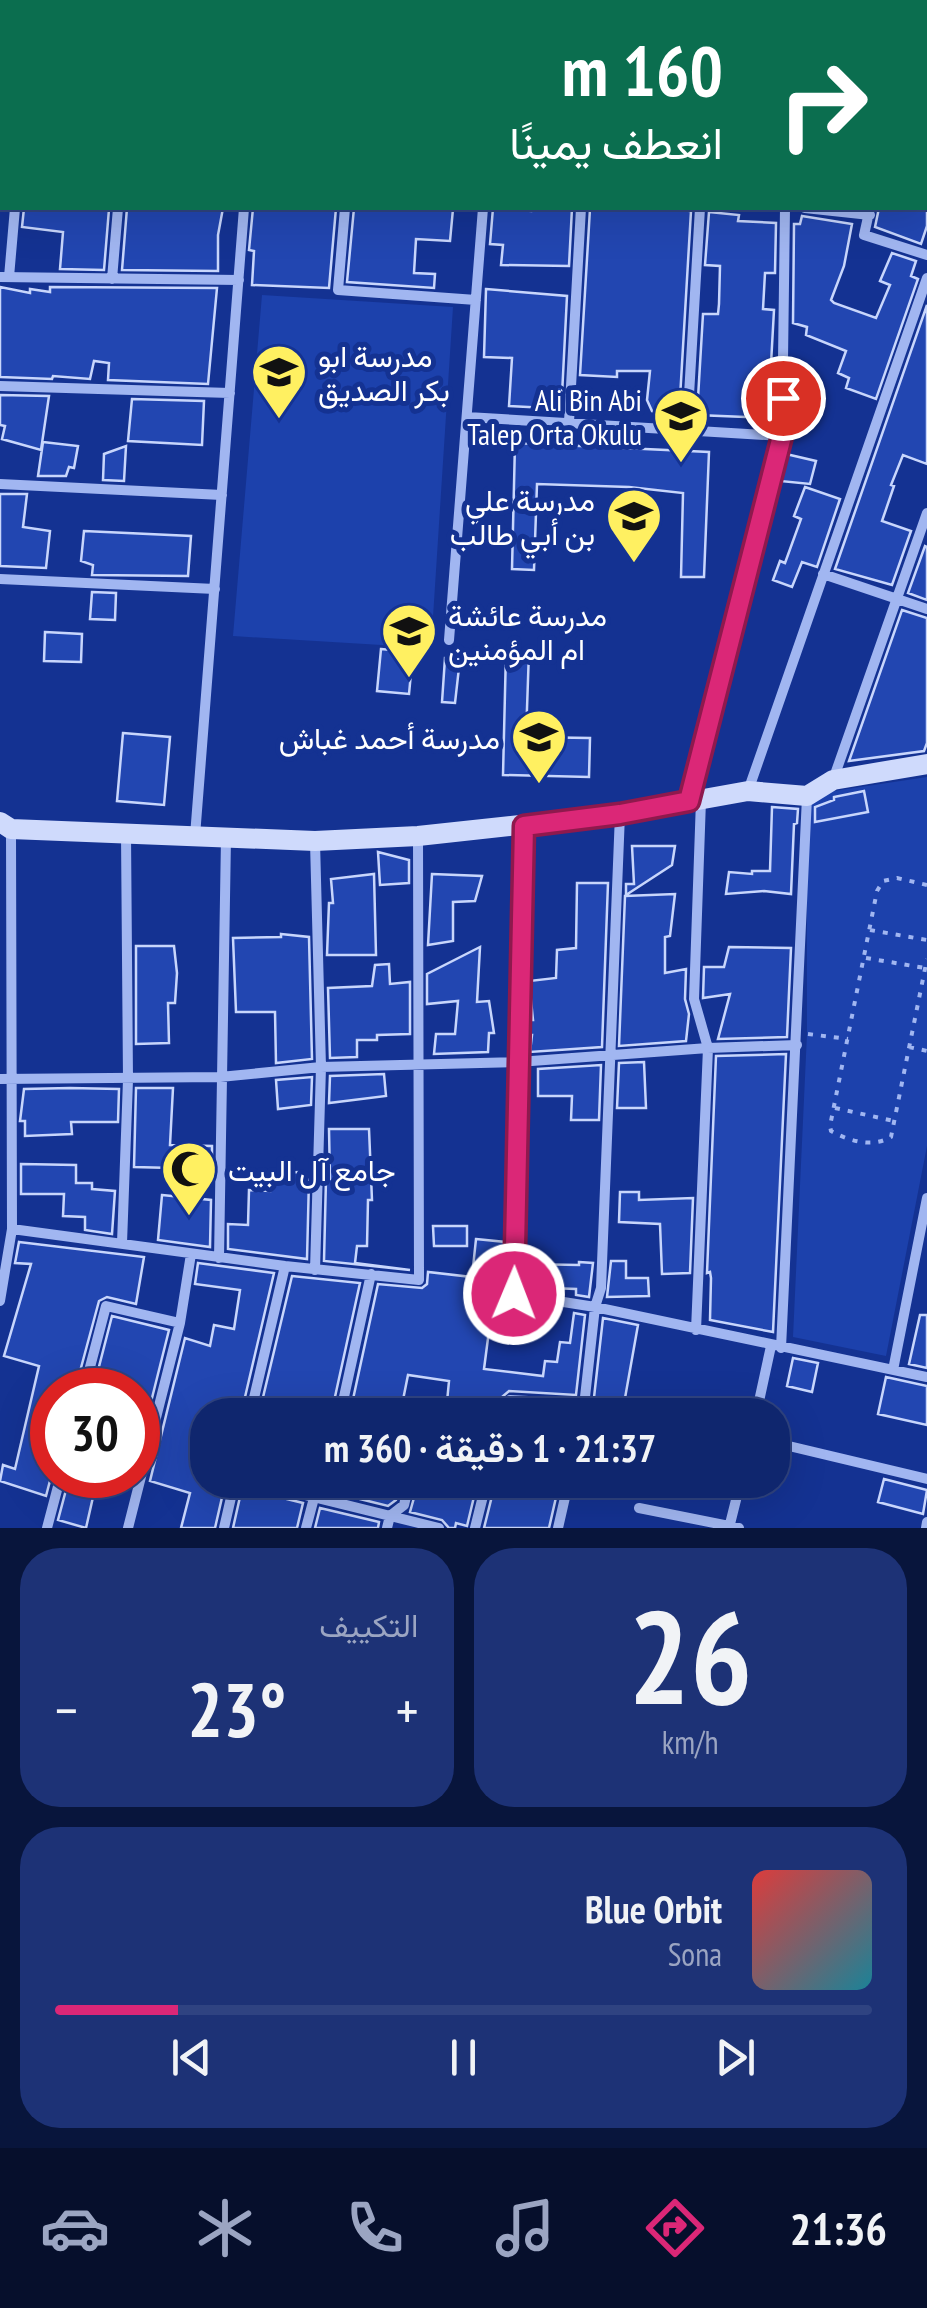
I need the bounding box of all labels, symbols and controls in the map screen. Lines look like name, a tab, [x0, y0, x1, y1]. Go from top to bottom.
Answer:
text: 160 m	[562, 25, 723, 115]
icon: right	[758, 40, 888, 170]
text: انعطف يمينًا	[509, 113, 723, 171]
place label: مدرسة ابو بكر الصديق	[318, 336, 450, 409]
school or university icon: مدرسة ابو بكر الصديق	[249, 342, 309, 421]
pin	[741, 356, 826, 441]
icon: arrive	[756, 371, 811, 426]
place label: Ali Bin Abi Talep Orta Okulu	[467, 380, 642, 453]
school or university icon: Ali Bin Abi Talep Orta Okulu	[651, 386, 711, 465]
place label: مدرسة علي بن أبي طالب	[450, 480, 595, 559]
school or university icon: مدرسة علي بن أبي طالب	[604, 486, 664, 565]
place label: مدرسة عائشة ام المؤمنين	[448, 595, 607, 669]
school or university icon: مدرسة عائشة ام المؤمنين	[379, 601, 439, 680]
school or university icon: مدرسة أحمد غباش	[509, 707, 569, 786]
place label: مدرسة أحمد غباش	[279, 718, 500, 757]
mosque icon: جامع آل البيت	[159, 1139, 219, 1218]
place label: جامع آل البيت	[228, 1150, 396, 1191]
position arrow	[462, 1242, 566, 1346]
speed limit sign: 30	[30, 1368, 160, 1498]
text: 21:37 · 1 دقيقة · 360 m	[324, 1423, 656, 1472]
text: 26	[628, 1572, 752, 1740]
text: التكييف	[319, 1604, 419, 1646]
text: 23°	[187, 1661, 286, 1758]
text: −	[55, 1674, 78, 1745]
text: +	[396, 1674, 418, 1745]
text: km/h	[662, 1721, 719, 1763]
text: Blue Orbit	[585, 1884, 722, 1933]
text: Sona	[668, 1933, 722, 1975]
icon: previous	[164, 2030, 219, 2085]
icon: pause	[436, 2030, 491, 2085]
icon: next	[708, 2030, 763, 2085]
icon: car	[40, 2193, 110, 2263]
icon: climate	[190, 2193, 260, 2263]
icon: phone	[340, 2193, 410, 2263]
icon: music	[490, 2193, 560, 2263]
icon: directions	[640, 2193, 710, 2263]
text: 21:36	[790, 2199, 887, 2257]

